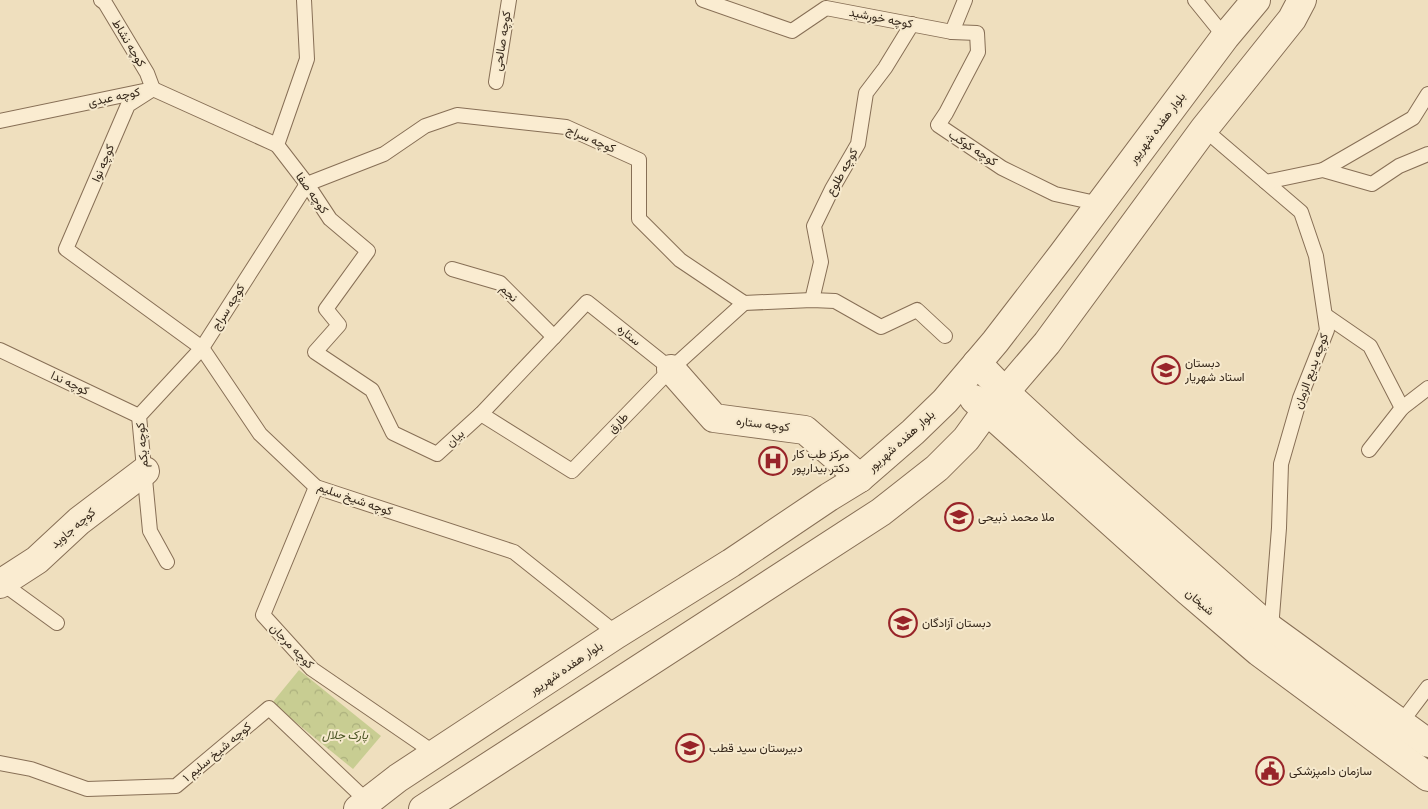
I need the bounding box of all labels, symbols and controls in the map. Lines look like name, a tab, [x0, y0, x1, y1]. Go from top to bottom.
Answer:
street label: کوچه خورشید	[848, 4, 914, 32]
street label: کوچه صالحی	[489, 10, 515, 72]
street label: کوچه نشاط	[108, 16, 150, 70]
street label: کوچه عبدی	[86, 84, 142, 110]
street label: بلوار هفده شهریور	[1124, 89, 1189, 168]
street label: کوچه سراج	[564, 122, 618, 157]
street label: کوچه کوکب	[946, 126, 1000, 170]
street label: کوچه نوا	[88, 142, 118, 184]
street label: کوچه طلوع	[822, 145, 863, 199]
street label: کوچه صفا	[292, 169, 332, 217]
street label: کوچه سراج	[207, 281, 249, 334]
street label: نجم	[497, 281, 521, 305]
street label: ستاره	[614, 321, 644, 349]
street label: کوچه بدیع الزمان	[1290, 331, 1333, 412]
school or university icon: دبستان استاد شهریار	[1151, 355, 1181, 385]
place label: دبستان استاد شهریار	[1184, 355, 1245, 385]
street label: کوچه ندا	[48, 367, 92, 399]
street label: بلوار هفده شهریور	[863, 406, 938, 476]
street label: طارق	[604, 409, 632, 437]
street label: کوچه ستاره	[735, 413, 791, 435]
street label: کوچه یکم	[132, 422, 152, 468]
street label: بیان	[443, 426, 467, 450]
hospital icon: مرکز طب کار دکتر بیدارپور	[758, 446, 788, 476]
place label: مرکز طب کار دکتر بیدارپور	[791, 446, 850, 476]
street label: کوچه شیخ سلیم	[315, 479, 395, 520]
school or university icon: ملا محمد ذبیحی	[944, 502, 974, 532]
street label: کوچه جاوید	[47, 504, 99, 552]
place label: ملا محمد ذبیحی	[978, 509, 1055, 525]
street label: شیخان	[1183, 585, 1218, 618]
school or university icon: دبستان آزادگان	[888, 608, 918, 638]
place label: دبستان آزادگان	[922, 615, 991, 631]
street label: کوچه مرجان	[266, 620, 318, 672]
street label: بلوار هفده شهریور	[525, 637, 606, 699]
street label: کوچه شیخ سلیم ۱	[179, 719, 255, 786]
park label: پارک جلال	[322, 727, 368, 743]
school or university icon: دبیرستان سید قطب	[675, 733, 705, 763]
place label: دبیرستان سید قطب	[709, 740, 803, 756]
public building icon: سازمان دامپزشکی	[1255, 756, 1285, 786]
place label: سازمان دامپزشکی	[1289, 763, 1372, 779]

